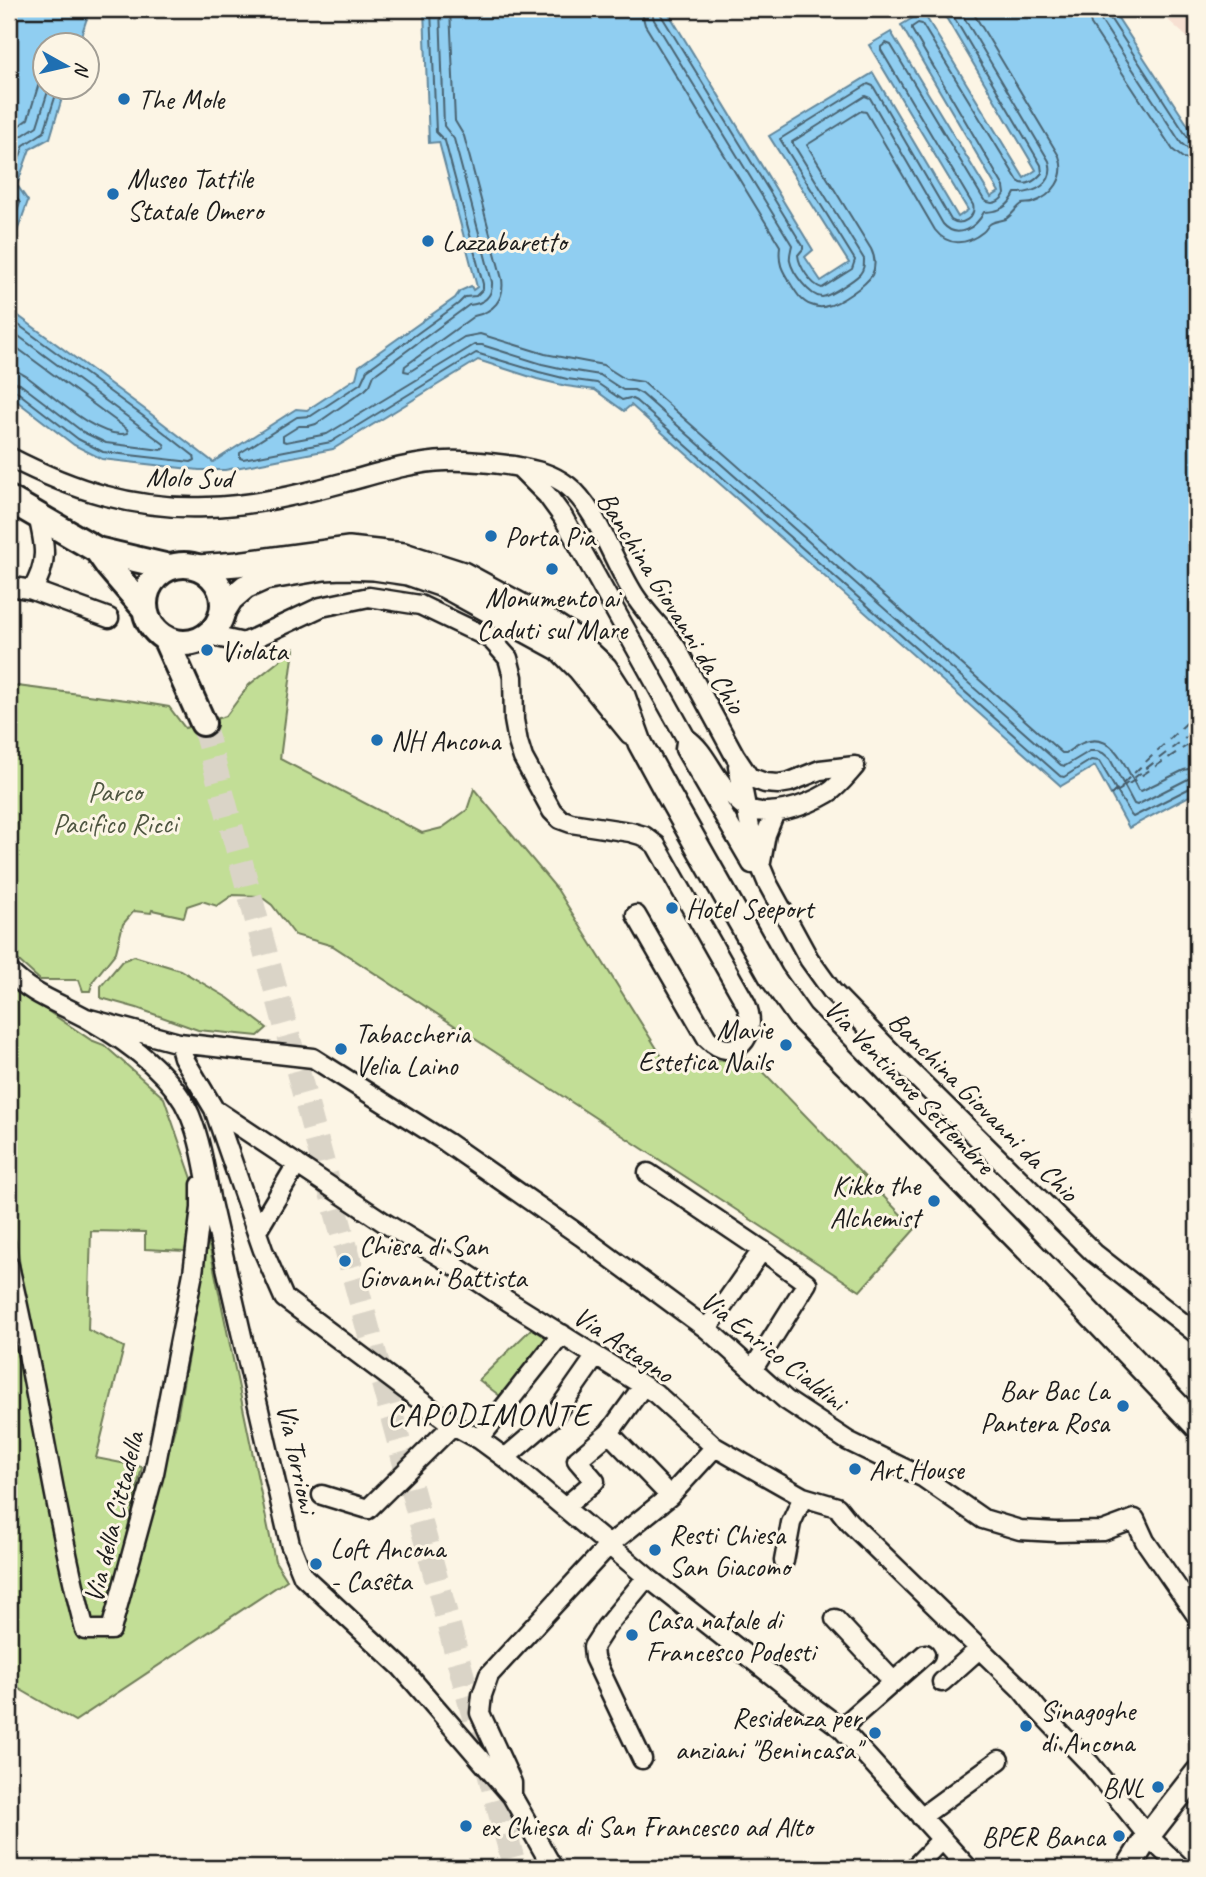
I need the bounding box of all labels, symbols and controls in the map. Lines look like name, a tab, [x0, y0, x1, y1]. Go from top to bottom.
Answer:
north arrow	[32, 32, 102, 102]
text: N	[69, 61, 95, 79]
place label: The Mole	[138, 82, 226, 117]
marker: The Mole	[116, 91, 132, 107]
place label: Museo Tattile Statale Omero	[127, 161, 266, 228]
marker: Museo Tattile Statale Omero	[105, 186, 121, 202]
place label: Lazzabaretto	[442, 224, 569, 259]
marker: Lazzabaretto	[420, 233, 436, 249]
street label: Molo Sud	[145, 459, 236, 496]
street label: Banchina Giovanni da Chio	[589, 485, 755, 721]
place label: Porta Pia	[505, 519, 597, 554]
marker: Porta Pia	[483, 528, 499, 544]
marker: Monumento ai Caduti sul Mare	[544, 561, 560, 577]
place label: Monumento ai Caduti sul Mare	[477, 580, 629, 647]
place label: Violata	[221, 633, 289, 668]
marker: Violata	[199, 642, 215, 658]
place label: NH Ancona	[391, 723, 502, 758]
marker: NH Ancona	[369, 732, 385, 748]
park label: Parco Pacifico Ricci	[53, 774, 181, 841]
place label: Hotel Seeport	[686, 891, 816, 926]
marker: Hotel Seeport	[664, 900, 680, 916]
street label: Via Ventinove Settembre	[817, 991, 1004, 1183]
street label: Banchina Giovanni da Chio	[881, 1004, 1088, 1210]
place label: Mavie Estetica Nails	[638, 1012, 774, 1079]
place label: Tabaccheria Velia Laino	[355, 1016, 472, 1083]
marker: Mavie Estetica Nails	[778, 1037, 794, 1053]
marker: Tabaccheria Velia Laino	[333, 1041, 349, 1057]
place label: Kikko the Alchemist	[830, 1168, 924, 1235]
marker: Kikko the Alchemist	[926, 1193, 942, 1209]
place label: Chiesa di San Giovanni Battista	[359, 1228, 528, 1295]
marker: Chiesa di San Giovanni Battista	[337, 1253, 353, 1269]
street label: Via Enrico Cialdini	[694, 1283, 857, 1421]
street label: Via Astagno	[567, 1298, 682, 1392]
place label: Bar Bac La Pantera Rosa	[980, 1373, 1112, 1440]
district label: CAPODIMONTE	[387, 1394, 593, 1435]
marker: Bar Bac La Pantera Rosa	[1115, 1398, 1131, 1414]
street label: Via Torrioni	[269, 1401, 327, 1519]
street label: Via della Cittadella	[75, 1426, 152, 1606]
place label: Art House	[869, 1452, 965, 1487]
marker: Art House	[847, 1461, 863, 1477]
place label: Resti Chiesa San Giacomo	[669, 1517, 793, 1584]
place label: Loft Ancona - Casêta	[330, 1531, 448, 1598]
marker: Resti Chiesa San Giacomo	[647, 1542, 663, 1558]
marker: Loft Ancona - Casêta	[308, 1556, 324, 1572]
place label: Casa natale di Francesco Podesti	[646, 1602, 819, 1669]
marker: Casa natale di Francesco Podesti	[624, 1627, 640, 1643]
place label: Sinagoghe di Ancona	[1040, 1693, 1137, 1760]
place label: Residenza per anziani "Benincasa"	[675, 1700, 866, 1767]
marker: Sinagoghe di Ancona	[1018, 1718, 1034, 1734]
marker: Residenza per anziani "Benincasa"	[867, 1725, 883, 1741]
place label: BNL	[1102, 1770, 1145, 1805]
marker: BNL	[1150, 1779, 1166, 1795]
place label: ex Chiesa di San Francesco ad Alto	[480, 1809, 816, 1844]
marker: ex Chiesa di San Francesco ad Alto	[458, 1818, 474, 1834]
place label: BPER Banca	[982, 1819, 1107, 1854]
marker: BPER Banca	[1111, 1828, 1127, 1844]

